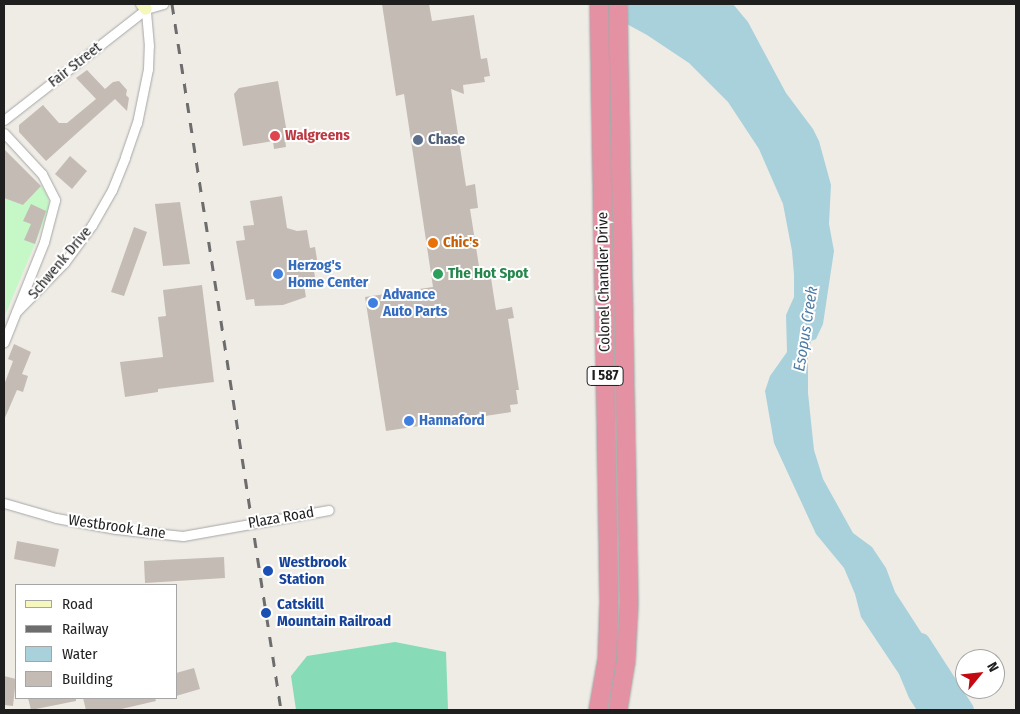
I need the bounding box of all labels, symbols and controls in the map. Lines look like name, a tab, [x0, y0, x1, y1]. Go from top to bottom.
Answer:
street label: Fair Street	[45, 39, 105, 91]
place label: Walgreens	[285, 127, 350, 145]
marker: Walgreens	[269, 130, 281, 142]
place label: Chase	[428, 131, 465, 149]
marker: Chase	[412, 134, 424, 146]
street label: Colonel Chandler Drive	[594, 212, 614, 352]
street label: Schwenk Drive	[24, 223, 96, 303]
place label: Chic's	[443, 234, 479, 252]
marker: Chic's	[427, 237, 439, 249]
place label: Herzog's Home Center	[288, 256, 368, 291]
place label: The Hot Spot	[448, 265, 529, 283]
marker: Herzog's Home Center	[272, 268, 284, 280]
marker: The Hot Spot	[432, 268, 444, 280]
place label: Advance Auto Parts	[383, 285, 447, 320]
water label: Esopus Creek	[790, 285, 822, 373]
marker: Advance Auto Parts	[367, 297, 379, 309]
road number: I 587	[586, 364, 624, 388]
place label: Hannaford	[419, 412, 485, 430]
marker: Hannaford	[403, 415, 415, 427]
street label: Plaza Road	[247, 503, 315, 533]
street label: Westbrook Lane	[67, 511, 167, 543]
place label: Westbrook Station	[279, 553, 347, 588]
marker: Westbrook Station	[261, 564, 275, 578]
legend	[15, 584, 178, 699]
text: Road	[62, 595, 93, 613]
place label: Catskill Mountain Railroad	[277, 595, 391, 630]
marker: Catskill Mountain Railroad	[259, 606, 273, 620]
text: Railway	[62, 620, 109, 638]
text: Water	[62, 645, 97, 663]
north arrow	[955, 649, 1005, 699]
text: N	[983, 659, 1002, 675]
text: Building	[62, 670, 113, 688]

